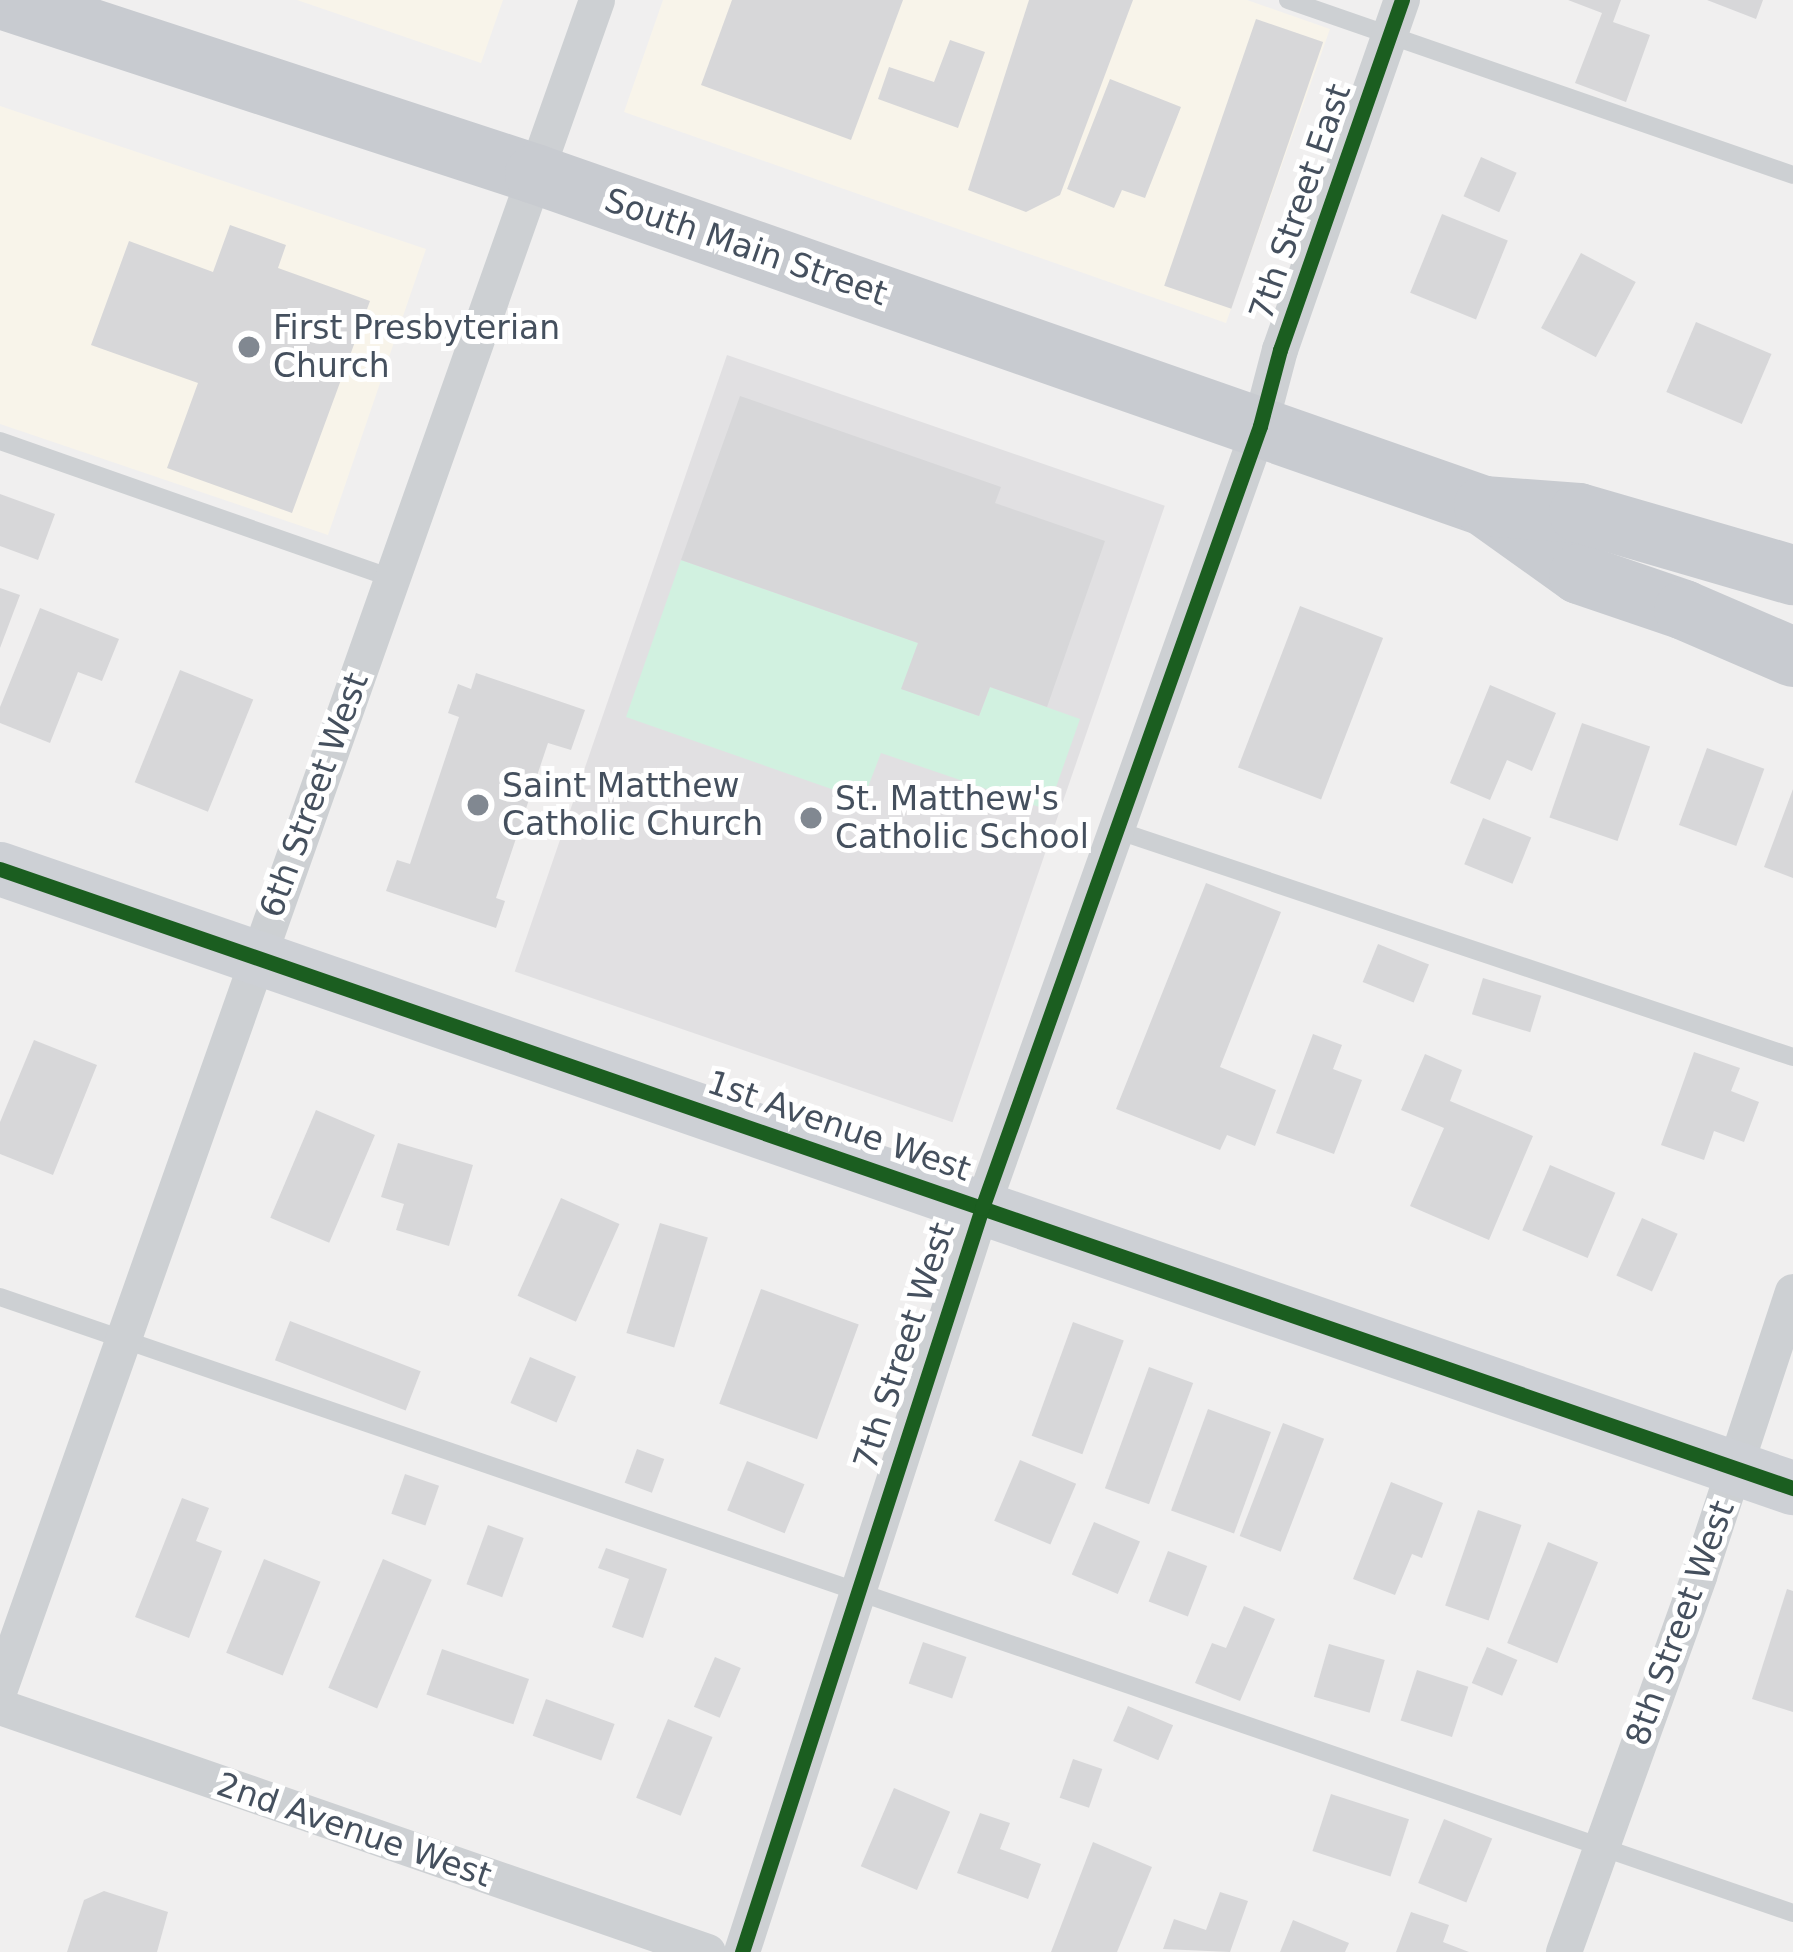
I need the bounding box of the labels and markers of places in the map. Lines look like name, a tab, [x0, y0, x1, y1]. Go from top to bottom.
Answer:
place label: First Presbyterian Church	[273, 308, 560, 386]
marker: First Presbyterian Church	[236, 334, 262, 360]
place label: Saint Matthew Catholic Church	[502, 766, 763, 844]
place label: St. Matthew's Catholic School	[835, 779, 1089, 857]
marker: Saint Matthew Catholic Church	[465, 792, 491, 818]
marker: St. Matthew's Catholic School	[798, 805, 824, 831]

